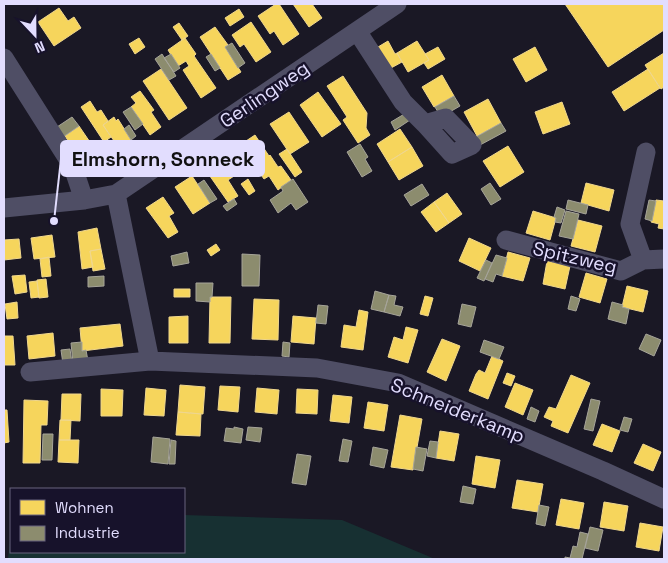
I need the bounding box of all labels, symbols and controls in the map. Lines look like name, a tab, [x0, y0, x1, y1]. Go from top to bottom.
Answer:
north arrow	[10, 10, 60, 60]
text: N	[32, 37, 48, 57]
street label: Gerlingweg	[215, 55, 314, 133]
callout: Elmshorn, Sonneck	[61, 141, 264, 176]
text: Elmshorn, Sonneck	[72, 146, 254, 172]
street label: Spitzweg	[530, 236, 619, 279]
street label: Schneiderkamp	[387, 372, 528, 449]
legend	[10, 488, 185, 553]
text: Wohnen	[55, 498, 114, 517]
text: Industrie	[55, 523, 120, 542]

